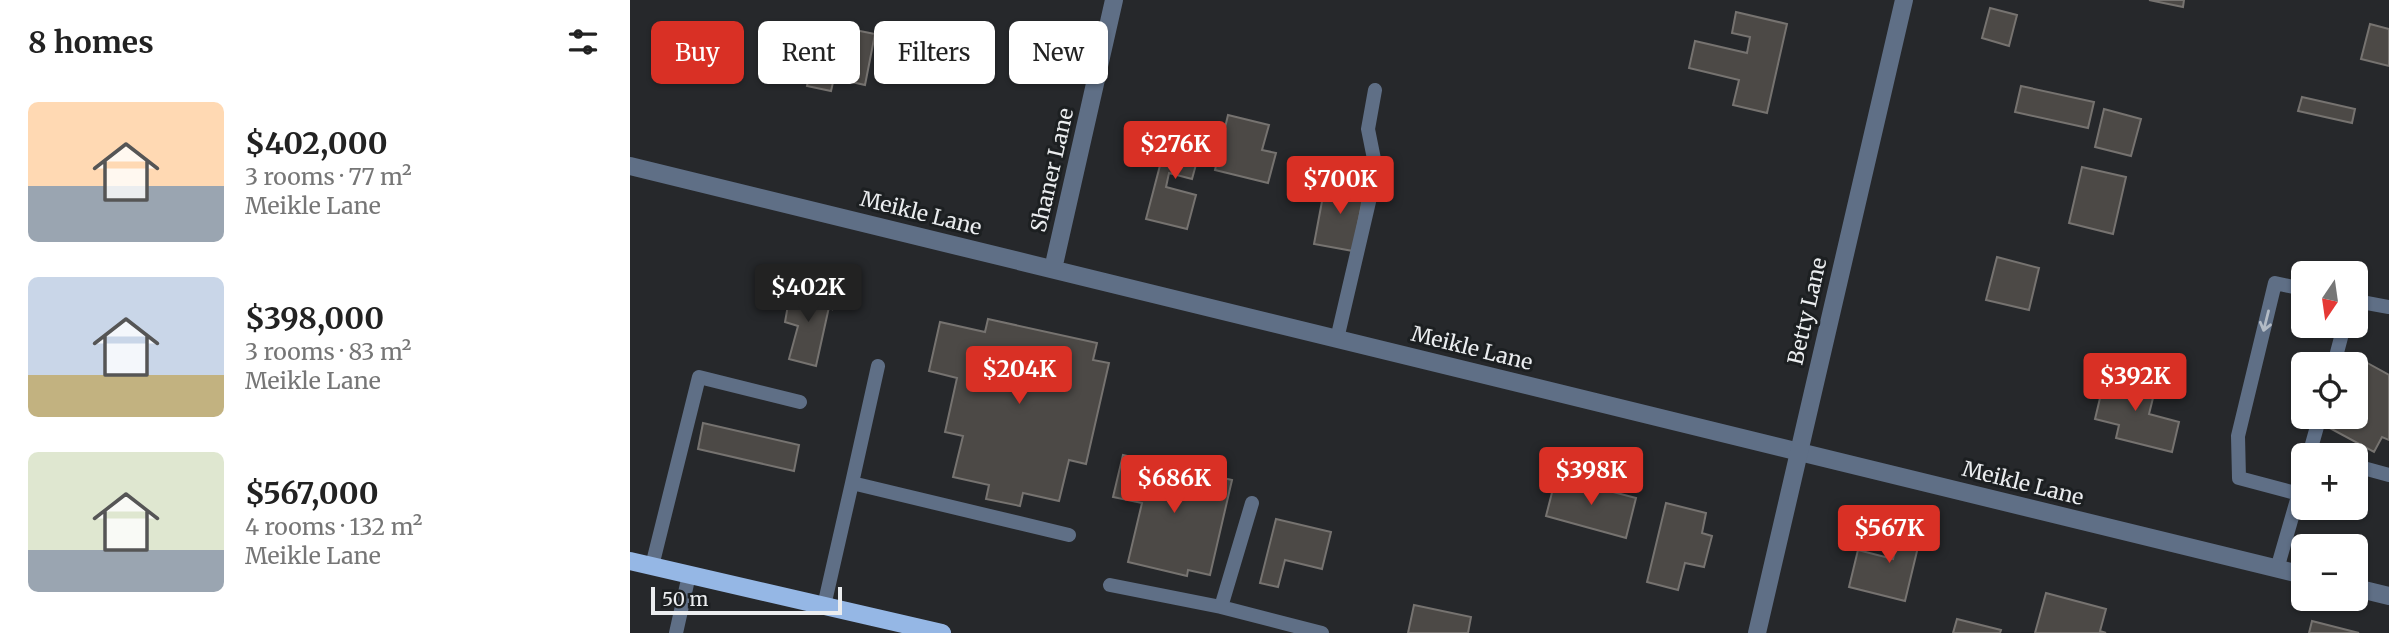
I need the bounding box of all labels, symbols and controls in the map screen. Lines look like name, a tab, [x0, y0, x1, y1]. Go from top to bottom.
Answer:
chip: Buy	[651, 21, 744, 84]
chip: Rent	[758, 21, 860, 84]
chip: Filters	[874, 21, 995, 84]
chip: New	[1009, 21, 1108, 84]
text: 8 homes	[28, 23, 154, 61]
icon: filters	[564, 23, 602, 61]
street label: Shaner Lane	[1025, 105, 1079, 235]
pin: $276K	[1126, 122, 1224, 181]
text: $402,000	[245, 124, 388, 162]
text: $276K	[1140, 129, 1210, 158]
icon: home	[84, 130, 168, 214]
pin: $700K	[1291, 156, 1389, 216]
text: 3 rooms · 77 m²	[245, 162, 412, 191]
text: $700K	[1303, 164, 1377, 193]
street label: Meikle Lane	[858, 185, 984, 241]
text: Meikle Lane	[245, 191, 381, 220]
street label: Betty Lane	[1782, 255, 1832, 367]
north arrow	[2291, 261, 2368, 338]
map controls	[2291, 261, 2368, 611]
pin: $402K	[759, 264, 857, 324]
text: $402K	[771, 272, 845, 301]
text: $398,000	[245, 299, 384, 337]
icon: home	[84, 305, 168, 389]
one-way arrow	[2259, 309, 2272, 332]
street label: Meikle Lane	[1409, 320, 1535, 376]
text: 3 rooms · 83 m²	[245, 337, 411, 366]
pin: $204K	[970, 346, 1068, 406]
button: locate	[2291, 352, 2368, 429]
text: $204K	[982, 354, 1056, 383]
pin: $392K	[2086, 354, 2184, 413]
text: $392K	[2099, 361, 2171, 390]
text: Meikle Lane	[245, 366, 381, 395]
button: +	[2291, 443, 2368, 520]
pin: $398K	[1542, 448, 1640, 507]
text: $398K	[1555, 455, 1627, 484]
street label: Meikle Lane	[1960, 455, 2086, 511]
pin: $686K	[1125, 456, 1223, 515]
text: $686K	[1137, 463, 1211, 492]
text: $567,000	[245, 474, 379, 512]
icon: home	[84, 480, 168, 564]
pin: $567K	[1840, 505, 1938, 565]
text: 4 rooms · 132 m²	[245, 512, 422, 541]
text: $567K	[1854, 513, 1924, 542]
button: −	[2291, 534, 2368, 611]
text: Meikle Lane	[245, 541, 381, 570]
scale bar	[651, 584, 842, 616]
text: 50 m	[662, 587, 708, 611]

